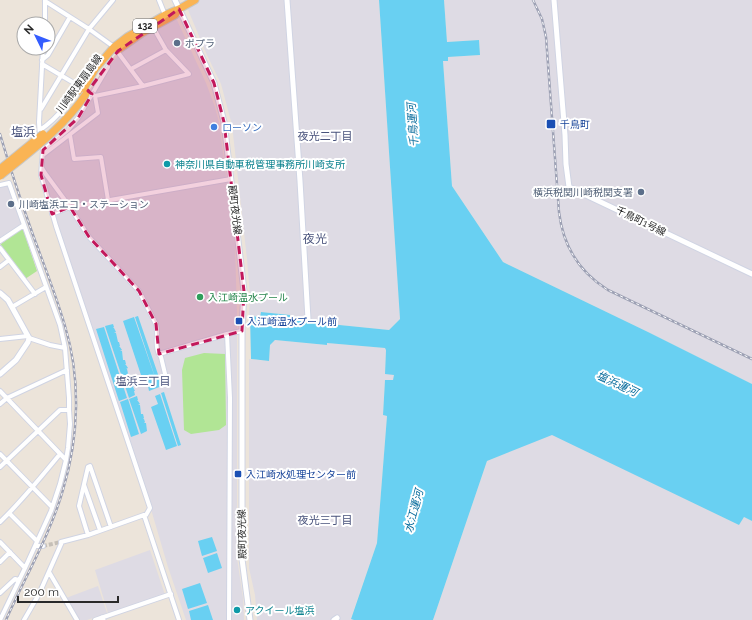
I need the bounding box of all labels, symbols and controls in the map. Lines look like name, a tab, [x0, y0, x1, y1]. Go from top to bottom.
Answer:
north arrow	[16, 16, 56, 56]
road number: 132	[133, 19, 157, 33]
text: N	[21, 22, 37, 37]
marker: ポプラ	[172, 38, 182, 48]
place label: ポプラ	[185, 38, 215, 49]
street label: 川崎駅東扇島線	[54, 52, 104, 116]
water label: 千鳥運河	[405, 101, 421, 147]
marker: 千鳥町	[545, 118, 557, 130]
place label: 千鳥町	[560, 119, 590, 130]
marker: ローソン	[209, 122, 219, 132]
place label: ローソン	[222, 122, 262, 133]
district label: 塩浜	[11, 125, 35, 139]
district label: 夜光二丁目	[298, 130, 353, 143]
marker: 神奈川県自動車税管理事務所川崎支所	[162, 159, 172, 169]
place label: 神奈川県自動車税管理事務所川崎支所	[175, 159, 345, 170]
street label: 殿町夜光線	[226, 185, 244, 235]
place label: 横浜税関川崎税関支署	[533, 187, 633, 198]
marker: 横浜税関川崎税関支署	[636, 187, 646, 197]
marker: 川崎塩浜エコ・ステーション	[6, 199, 16, 209]
place label: 川崎塩浜エコ・ステーション	[19, 199, 149, 210]
street label: 千鳥町1号線	[614, 204, 668, 238]
district label: 夜光	[302, 232, 327, 246]
marker: 入江崎温水プール	[195, 292, 205, 302]
place label: 入江崎温水プール	[208, 292, 288, 303]
marker: 入江崎温水プール前	[234, 316, 244, 326]
place label: 入江崎温水プール前	[247, 316, 337, 327]
water label: 塩浜運河	[594, 369, 641, 400]
district label: 塩浜三丁目	[116, 375, 171, 388]
marker: 入江崎水処理センター前	[233, 469, 243, 479]
place label: 入江崎水処理センター前	[246, 469, 356, 480]
water label: 水江運河	[402, 486, 426, 534]
street label: 殿町夜光線	[236, 509, 248, 559]
district label: 夜光三丁目	[298, 514, 353, 527]
scale bar	[18, 578, 118, 604]
text: 200 m	[24, 585, 59, 599]
marker: アクイール塩浜	[232, 605, 242, 615]
place label: アクイール塩浜	[245, 605, 315, 616]

